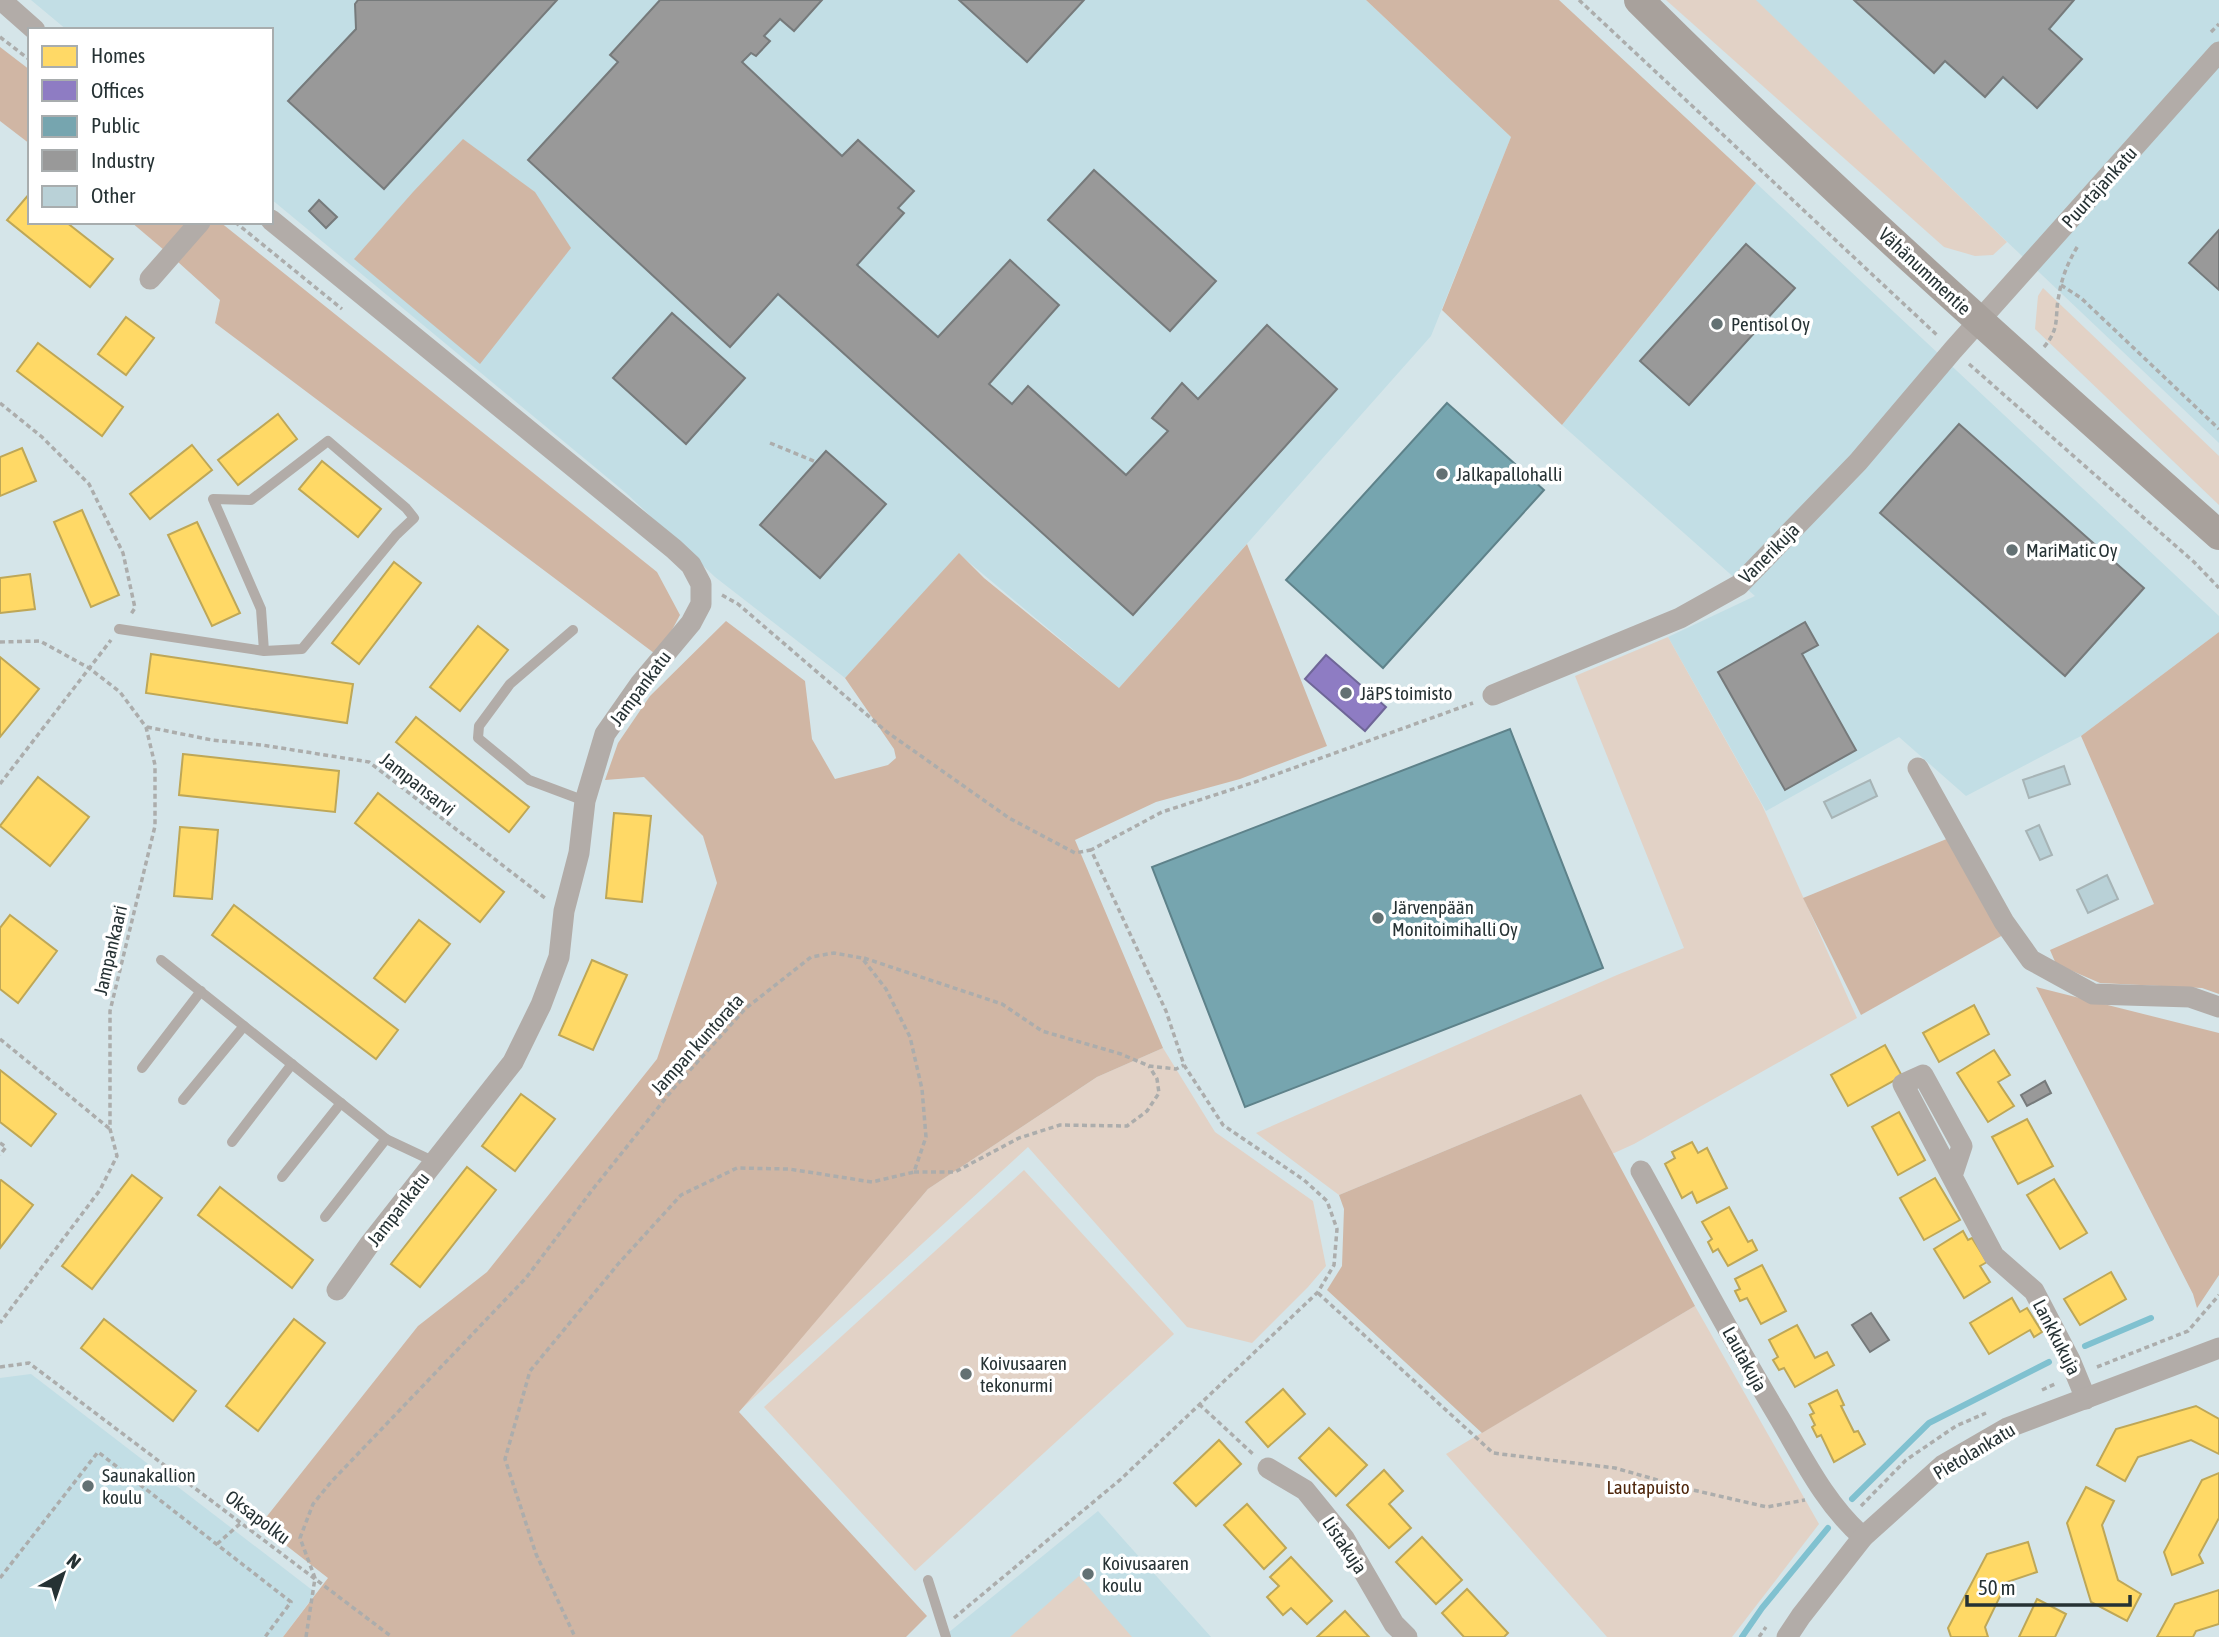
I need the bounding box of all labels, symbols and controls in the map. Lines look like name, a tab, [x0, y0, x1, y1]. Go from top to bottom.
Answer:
legend	[28, 28, 273, 224]
text: Homes	[91, 43, 145, 67]
text: Offices	[91, 78, 144, 102]
text: Public	[91, 113, 140, 137]
street label: Puurtajankatu	[2057, 142, 2141, 232]
text: Industry	[91, 148, 155, 172]
text: Other	[91, 183, 136, 207]
street label: Vähänummentie	[1874, 223, 1976, 319]
place label: Pentisol Oy	[1731, 313, 1810, 335]
marker: Pentisol Oy	[1709, 316, 1725, 332]
place label: Jalkapallohalli	[1456, 463, 1562, 485]
marker: Jalkapallohalli	[1434, 466, 1450, 482]
street label: Vanerikuja	[1734, 518, 1804, 588]
place label: MariMatic Oy	[2026, 539, 2118, 561]
marker: MariMatic Oy	[2004, 542, 2020, 558]
street label: Jampankatu	[605, 646, 675, 730]
place label: JäPS toimisto	[1360, 682, 1452, 704]
marker: JäPS toimisto	[1338, 685, 1354, 701]
street label: Jampansarvi	[376, 748, 460, 820]
place label: Järvenpään Monitoimihalli Oy	[1392, 896, 1518, 940]
street label: Jampankaari	[89, 903, 131, 997]
marker: Järvenpään Monitoimihalli Oy	[1370, 910, 1386, 926]
street label: Jampan kuntorata	[646, 989, 748, 1099]
street label: Jampankatu	[362, 1168, 434, 1250]
street label: Lankkukuja	[2029, 1295, 2085, 1379]
street label: Lautakuja	[1718, 1323, 1772, 1395]
place label: Koivusaaren tekonurmi	[980, 1352, 1067, 1396]
marker: Koivusaaren tekonurmi	[958, 1366, 974, 1382]
street label: Pietolankatu	[1929, 1418, 2019, 1484]
place label: Saunakallion koulu	[102, 1464, 196, 1508]
park label: Lautapuisto	[1606, 1476, 1690, 1498]
marker: Saunakallion koulu	[80, 1478, 96, 1494]
street label: Oksapolku	[221, 1485, 295, 1549]
street label: Listakuja	[1318, 1513, 1372, 1577]
north arrow	[28, 1539, 98, 1609]
text: N	[63, 1549, 85, 1573]
place label: Koivusaaren koulu	[1102, 1552, 1189, 1596]
scale bar	[1967, 1564, 2130, 1608]
marker: Koivusaaren koulu	[1080, 1566, 1096, 1582]
text: 50 m	[1978, 1575, 2016, 1599]

